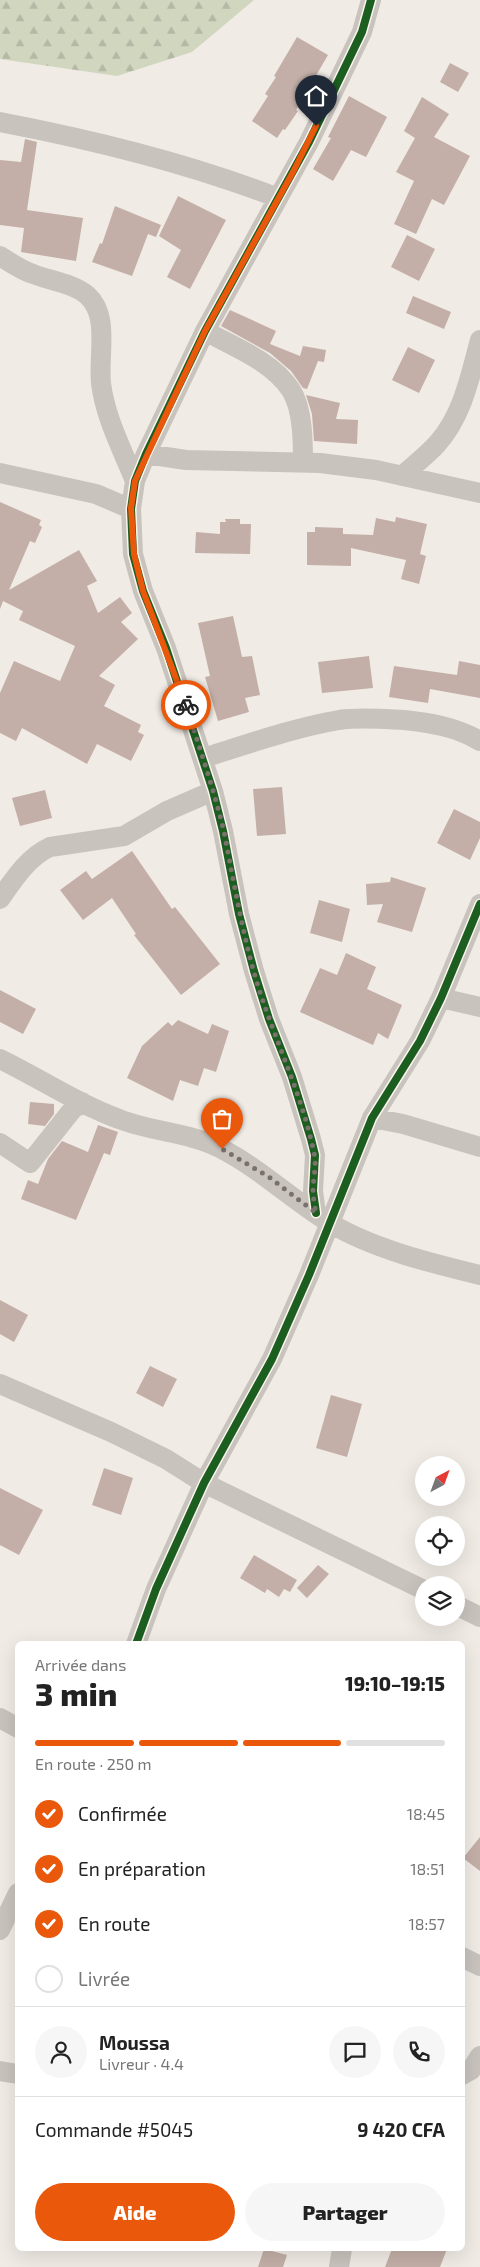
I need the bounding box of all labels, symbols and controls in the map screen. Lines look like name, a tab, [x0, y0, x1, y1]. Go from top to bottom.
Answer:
pin	[295, 75, 337, 126]
icon: home	[302, 82, 330, 110]
courier	[161, 680, 211, 730]
icon: bike	[172, 691, 200, 719]
pin	[201, 1098, 243, 1149]
icon: bag	[208, 1105, 236, 1133]
north arrow	[415, 1456, 465, 1506]
map controls	[415, 1456, 465, 1626]
button: locate	[415, 1516, 465, 1566]
button: layers	[415, 1576, 465, 1626]
text: Arrivée dans	[35, 1655, 126, 1674]
text: 19:10–19:15	[345, 1672, 445, 1695]
text: 3 min	[35, 1674, 117, 1712]
text: En route · 250 m	[35, 1754, 152, 1773]
icon: check	[35, 1800, 63, 1828]
text: Confirmée	[78, 1802, 167, 1825]
text: 18:45	[407, 1804, 445, 1823]
icon: check	[35, 1855, 63, 1883]
text: En préparation	[78, 1857, 206, 1880]
text: 18:51	[410, 1859, 445, 1878]
icon: check	[35, 1910, 63, 1938]
text: En route	[78, 1912, 150, 1935]
text: 18:57	[408, 1914, 445, 1933]
text: Livrée	[78, 1967, 130, 1990]
button: person	[35, 2026, 87, 2078]
button: chat	[329, 2026, 381, 2078]
button: phone	[393, 2026, 445, 2078]
text: Moussa	[99, 2031, 170, 2054]
text: Livreur · 4.4	[99, 2054, 184, 2073]
text: Commande #5045	[35, 2118, 193, 2141]
text: 9 420 CFA	[357, 2118, 445, 2141]
button: Aide	[35, 2183, 235, 2241]
button: Partager	[245, 2183, 445, 2241]

